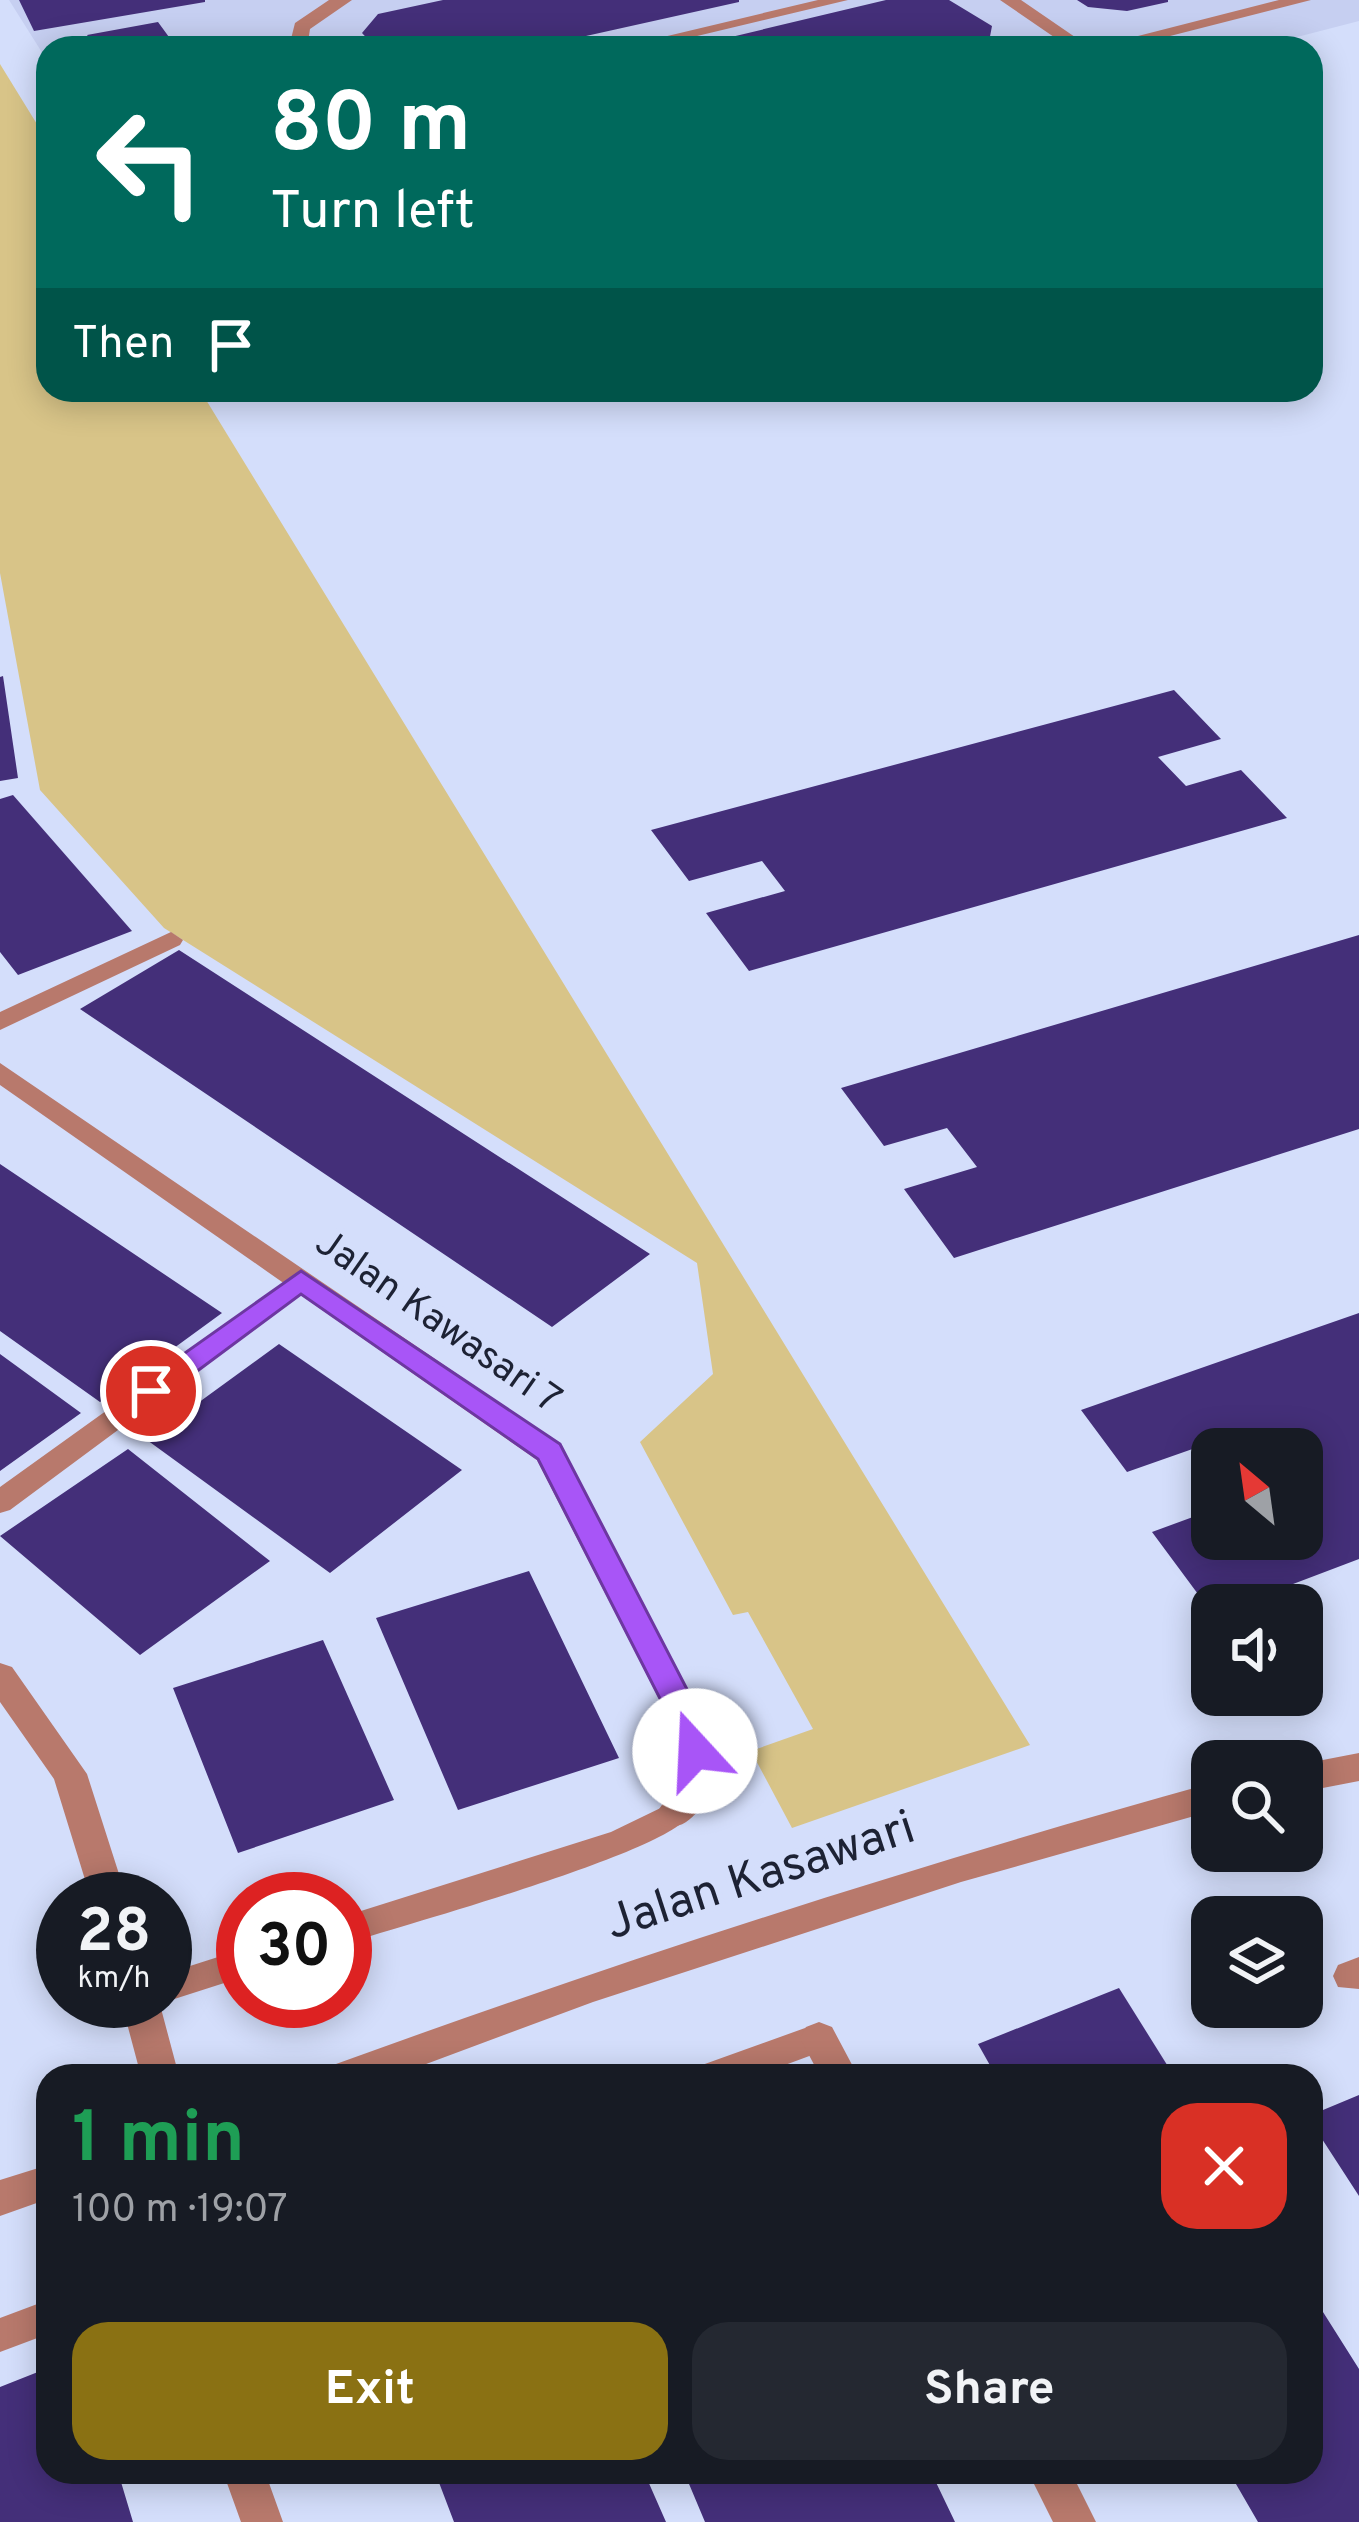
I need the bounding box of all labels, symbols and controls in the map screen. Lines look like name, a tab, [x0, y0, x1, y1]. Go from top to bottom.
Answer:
text: 80 m	[270, 75, 471, 181]
icon: left	[72, 84, 228, 240]
text: Turn left	[270, 179, 475, 248]
icon: arrive	[198, 312, 264, 378]
text: Then	[72, 317, 174, 374]
street label: Jalan Kawasari 7	[304, 1220, 570, 1426]
pin	[100, 1340, 202, 1442]
icon: arrive	[118, 1358, 184, 1424]
north arrow	[1191, 1428, 1323, 1560]
map controls	[1191, 1428, 1323, 2028]
button: sound	[1191, 1584, 1323, 1716]
position arrow	[632, 1688, 758, 1814]
button: search	[1191, 1740, 1323, 1872]
street label: Jalan Kasawari	[599, 1800, 923, 1956]
speed limit sign: 30	[216, 1872, 372, 2028]
button: layers	[1191, 1896, 1323, 2028]
text: 28	[77, 1897, 151, 1973]
text: km/h	[78, 1961, 150, 1998]
text: 1 min	[72, 2096, 245, 2188]
button: close	[1161, 2103, 1287, 2229]
text: 100 m · 19:07	[72, 2187, 288, 2236]
button: Exit	[72, 2322, 668, 2460]
button: Share	[692, 2322, 1287, 2460]

